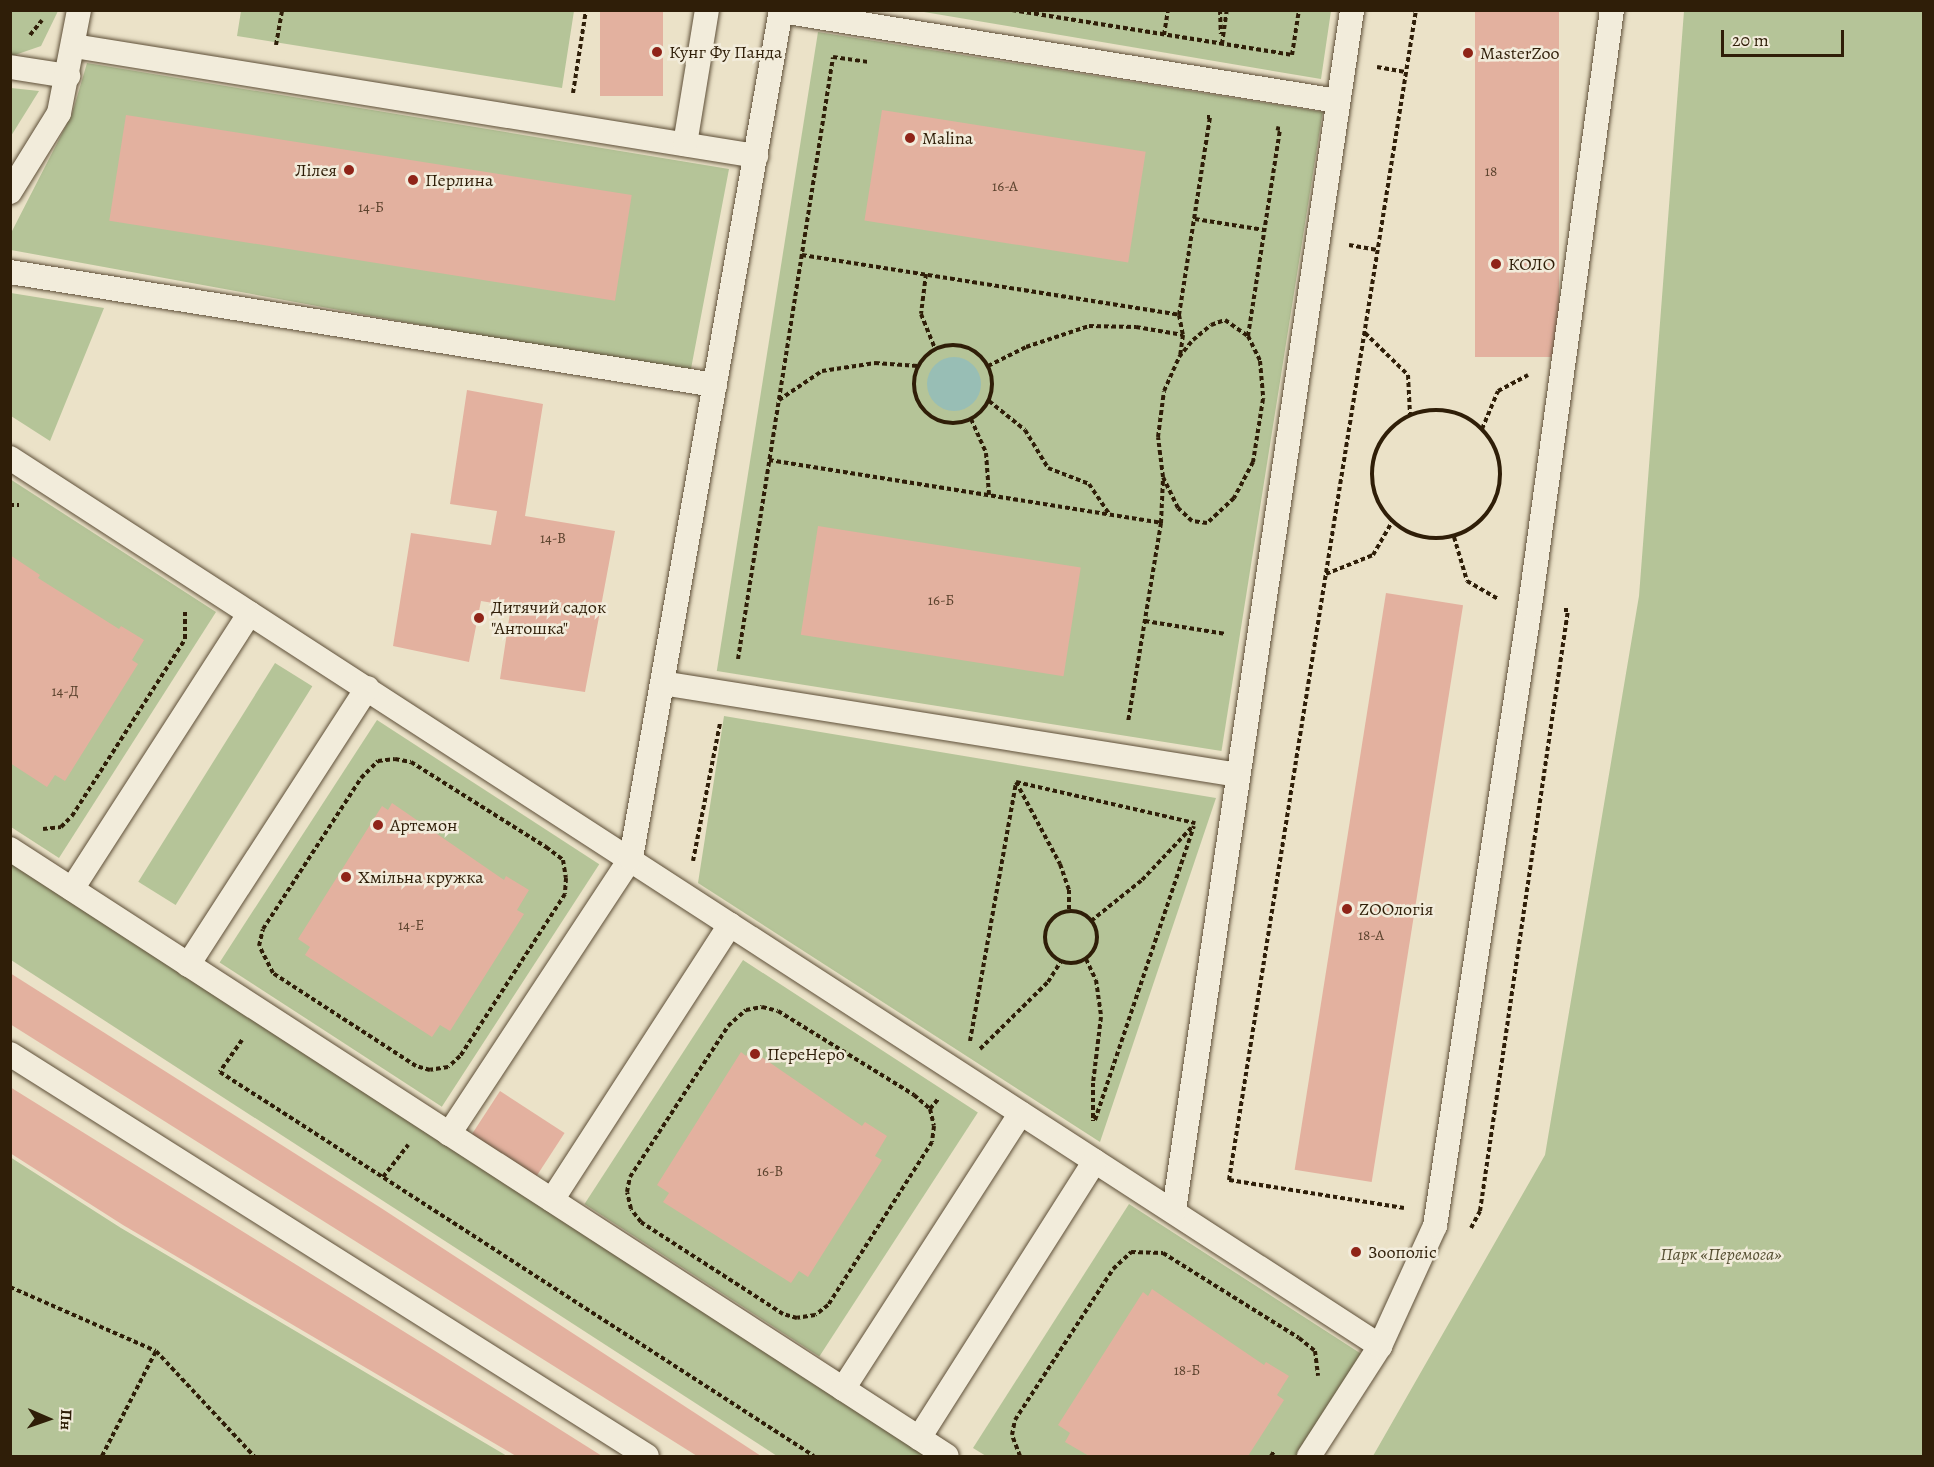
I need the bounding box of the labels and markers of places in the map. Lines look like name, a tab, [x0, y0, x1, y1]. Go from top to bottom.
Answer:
place label: Кунг Фу Панда	[669, 41, 782, 63]
place label: MasterZoo	[1480, 42, 1559, 64]
marker: Кунг Фу Панда	[650, 45, 664, 59]
marker: MasterZoo	[1461, 46, 1475, 60]
place label: Malina	[922, 127, 973, 149]
marker: Malina	[903, 131, 917, 145]
place label: Лілея	[295, 159, 337, 181]
marker: Лілея	[342, 163, 356, 177]
place label: Перлина	[425, 169, 493, 191]
marker: Перлина	[406, 173, 420, 187]
place label: КОЛО	[1508, 253, 1555, 275]
marker: КОЛО	[1489, 257, 1503, 271]
place label: Дитячий садок "Антошка"	[491, 597, 606, 640]
marker: Дитячий садок "Антошка"	[472, 611, 486, 625]
place label: Артемон	[390, 814, 457, 836]
marker: Артемон	[371, 818, 385, 832]
place label: Хмільна кружка	[358, 866, 484, 888]
marker: Хмільна кружка	[339, 870, 353, 884]
place label: ZООлогія	[1359, 898, 1433, 920]
marker: ZООлогія	[1340, 902, 1354, 916]
place label: ПереНеро	[767, 1043, 845, 1065]
marker: ПереНеро	[748, 1047, 762, 1061]
place label: Зоополіс	[1368, 1241, 1437, 1263]
marker: Зоополіс	[1349, 1245, 1363, 1259]

